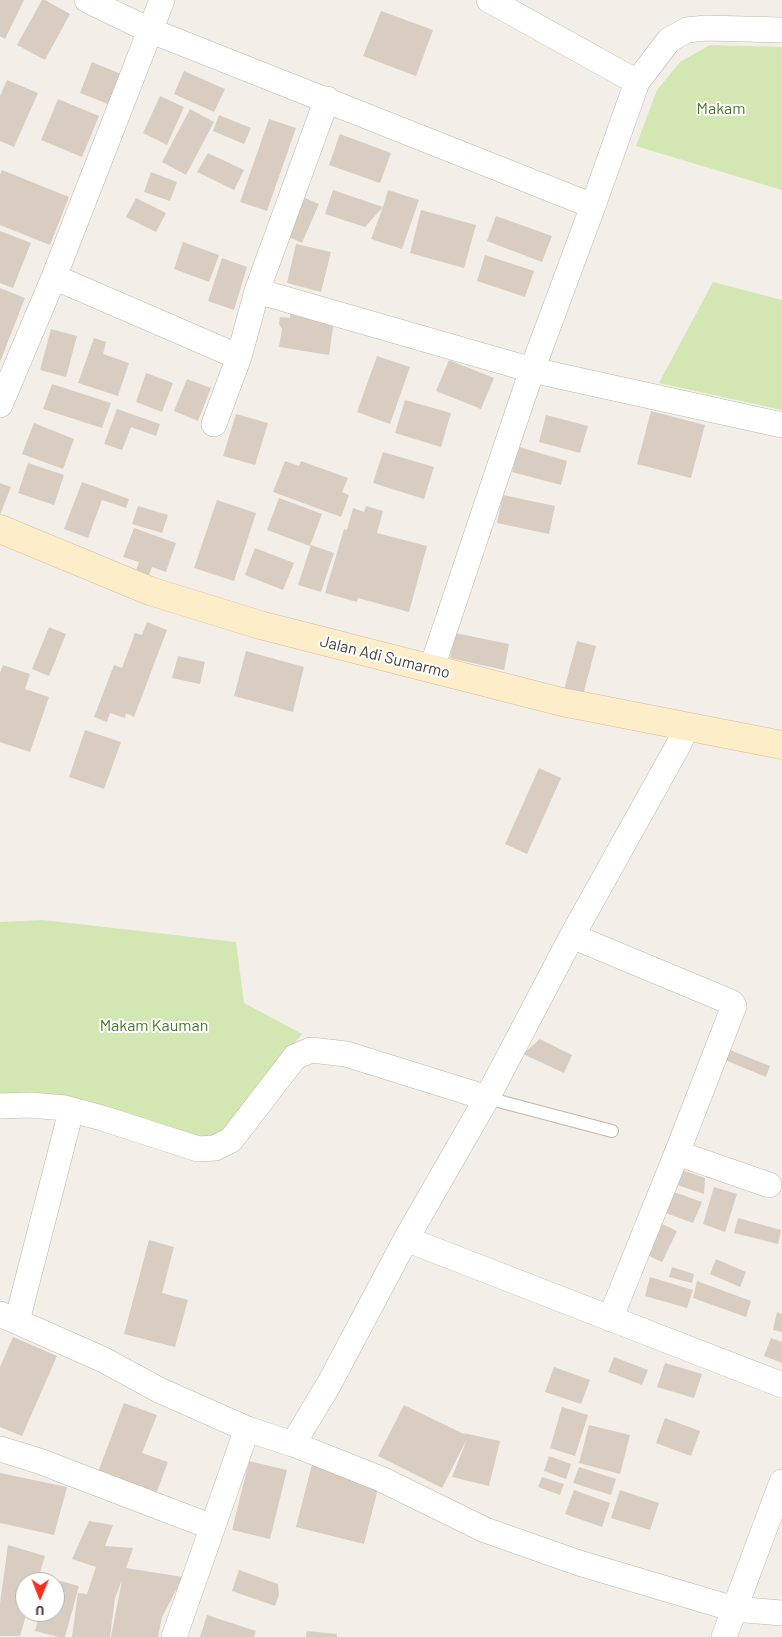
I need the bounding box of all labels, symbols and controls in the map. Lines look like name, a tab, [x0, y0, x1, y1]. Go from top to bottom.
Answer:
park label: Makam	[697, 99, 745, 119]
street label: Jalan Adi Sumarmo	[318, 632, 452, 682]
park label: Makam Kauman	[100, 1016, 208, 1036]
north arrow	[15, 1572, 65, 1622]
text: U	[35, 1603, 44, 1620]

